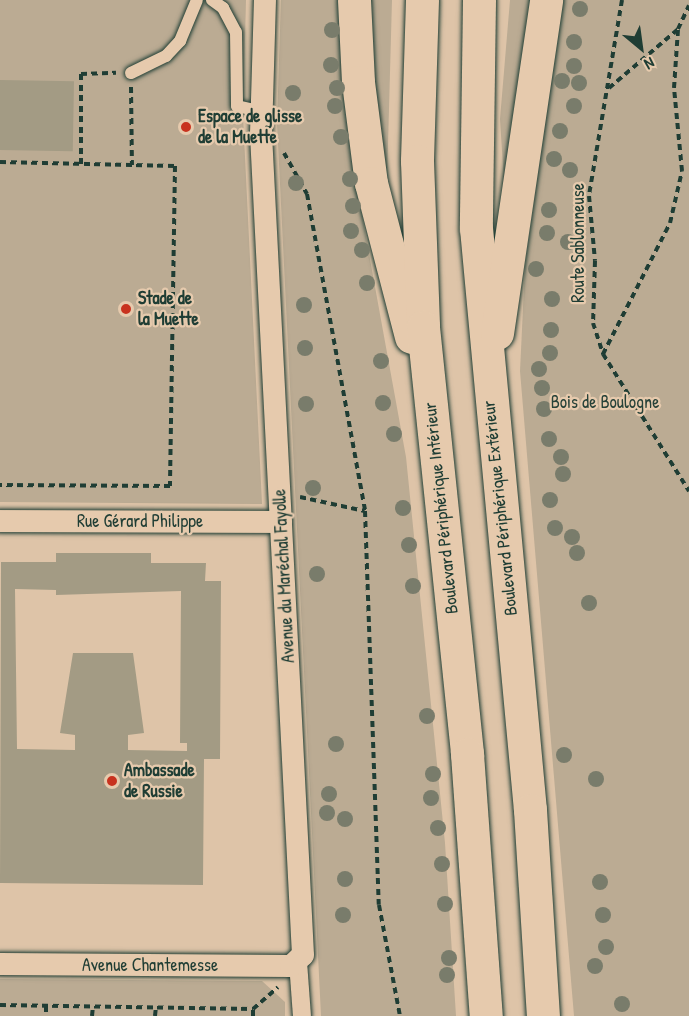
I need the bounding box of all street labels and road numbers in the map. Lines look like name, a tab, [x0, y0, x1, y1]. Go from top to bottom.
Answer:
street label: Route Sablonneuse	[567, 183, 589, 303]
street label: Boulevard Périphérique Extérieur	[478, 399, 522, 617]
street label: Boulevard Périphérique Intérieur	[419, 401, 463, 615]
street label: Avenue du Maréchal Fayolle	[269, 488, 299, 664]
street label: Rue Gérard Philippe	[77, 510, 203, 532]
street label: Avenue Chantemesse	[82, 954, 218, 976]

